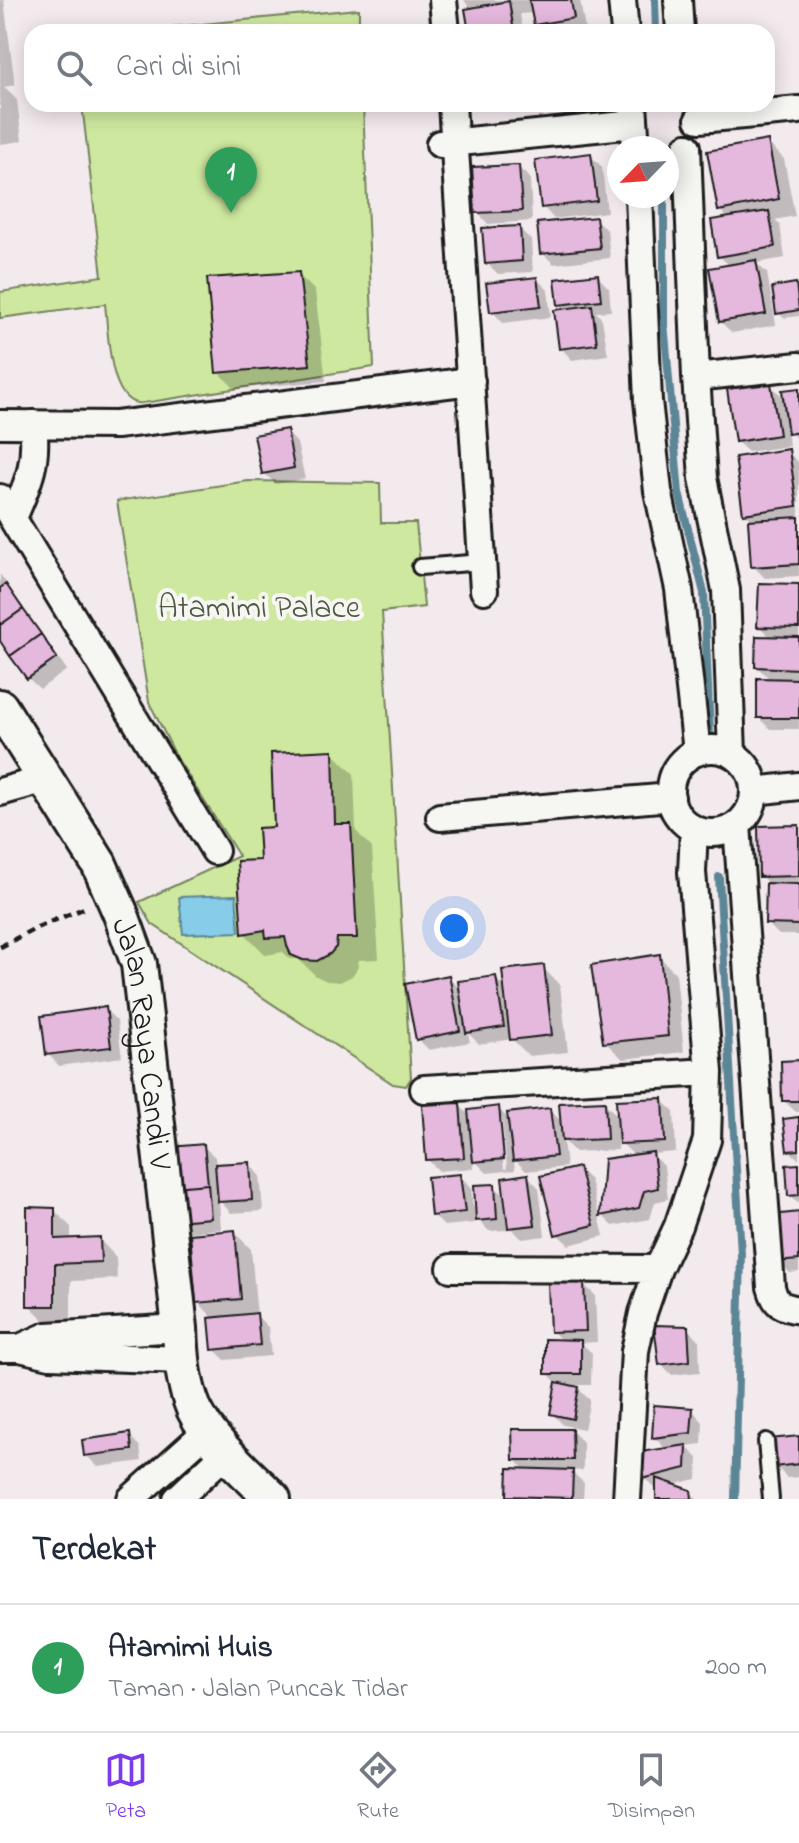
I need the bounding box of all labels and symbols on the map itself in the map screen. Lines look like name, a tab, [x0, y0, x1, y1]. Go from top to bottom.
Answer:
north arrow	[607, 136, 679, 208]
pin: 1	[205, 147, 257, 213]
park label: Atamimi Palace	[158, 586, 361, 633]
your location	[434, 908, 474, 948]
street label: Jalan Raya Candi V	[97, 911, 182, 1173]

